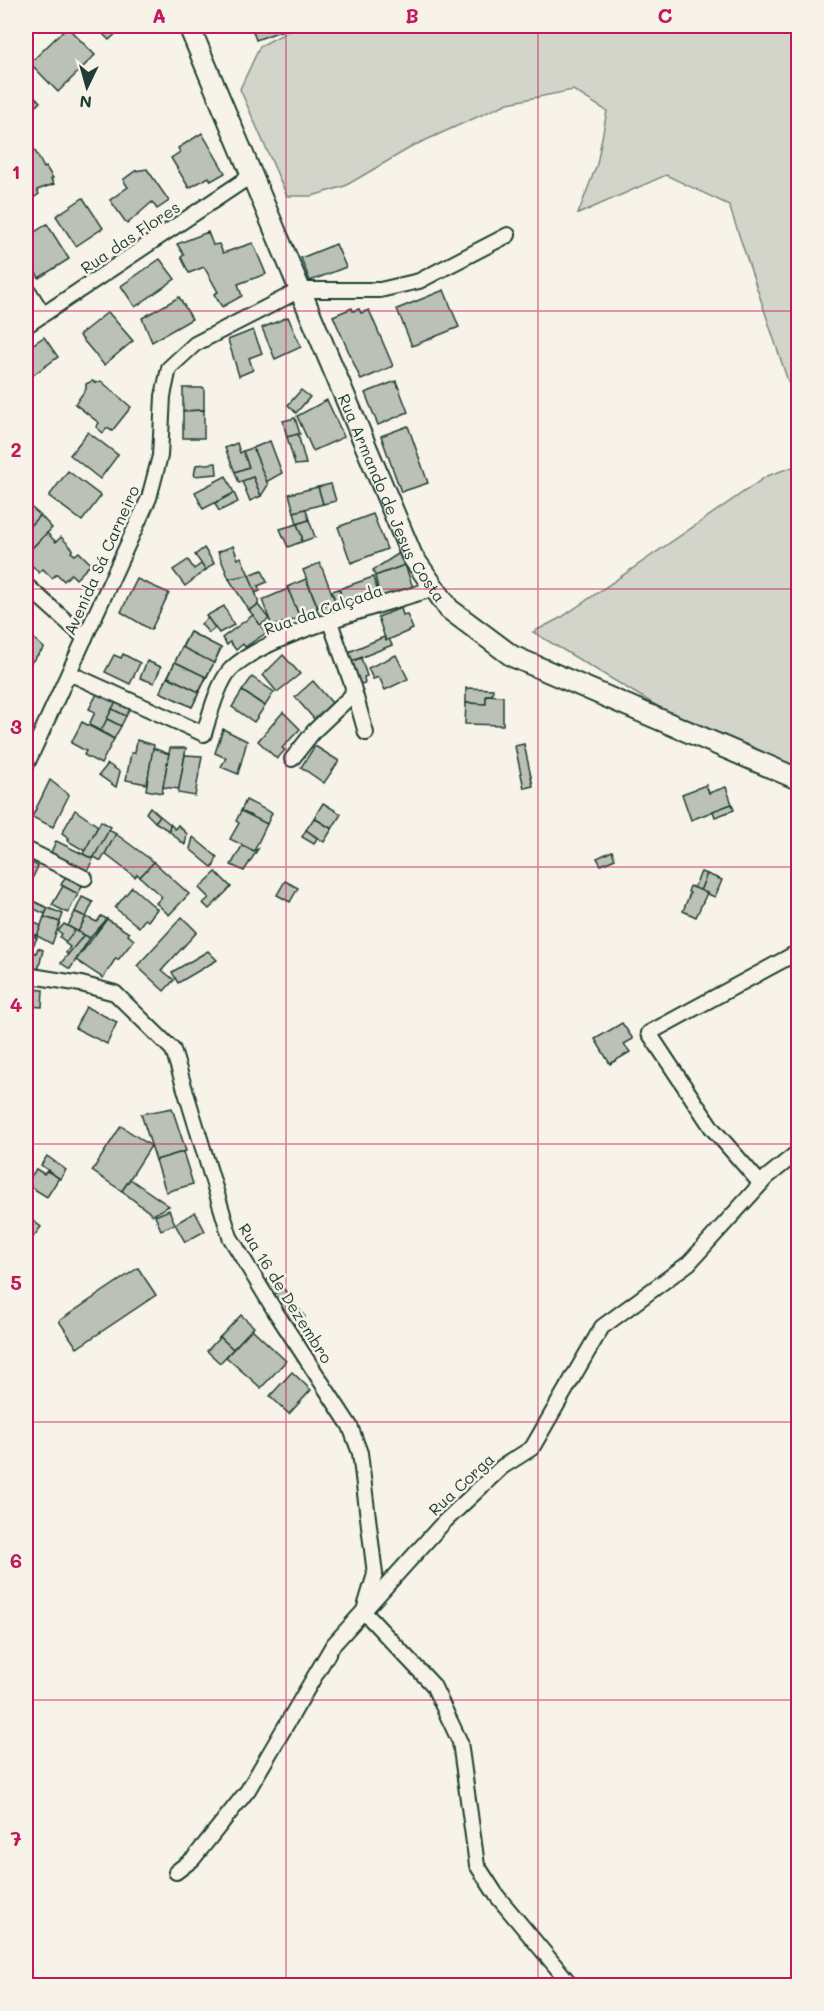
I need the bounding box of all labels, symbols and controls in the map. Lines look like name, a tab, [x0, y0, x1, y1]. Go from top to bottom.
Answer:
text: A	[152, 2, 166, 28]
text: B	[405, 2, 419, 28]
text: C	[658, 2, 673, 28]
north arrow	[57, 57, 117, 117]
text: N	[79, 91, 93, 113]
text: 1	[12, 158, 20, 184]
street label: Rua das Flores	[76, 196, 184, 278]
street label: Rua Armando de Jesus Costa	[334, 390, 451, 606]
text: 2	[10, 436, 22, 462]
street label: Avenida Sá Carneiro	[59, 482, 143, 638]
street label: Rua da Calçada	[261, 579, 385, 639]
text: 3	[10, 713, 22, 739]
text: 4	[10, 991, 23, 1017]
street label: Rua 16 de Dezembro	[234, 1219, 338, 1367]
text: 5	[10, 1269, 22, 1295]
street label: Rua Corga	[424, 1448, 498, 1520]
text: 6	[10, 1547, 22, 1573]
text: 7	[10, 1825, 22, 1851]

